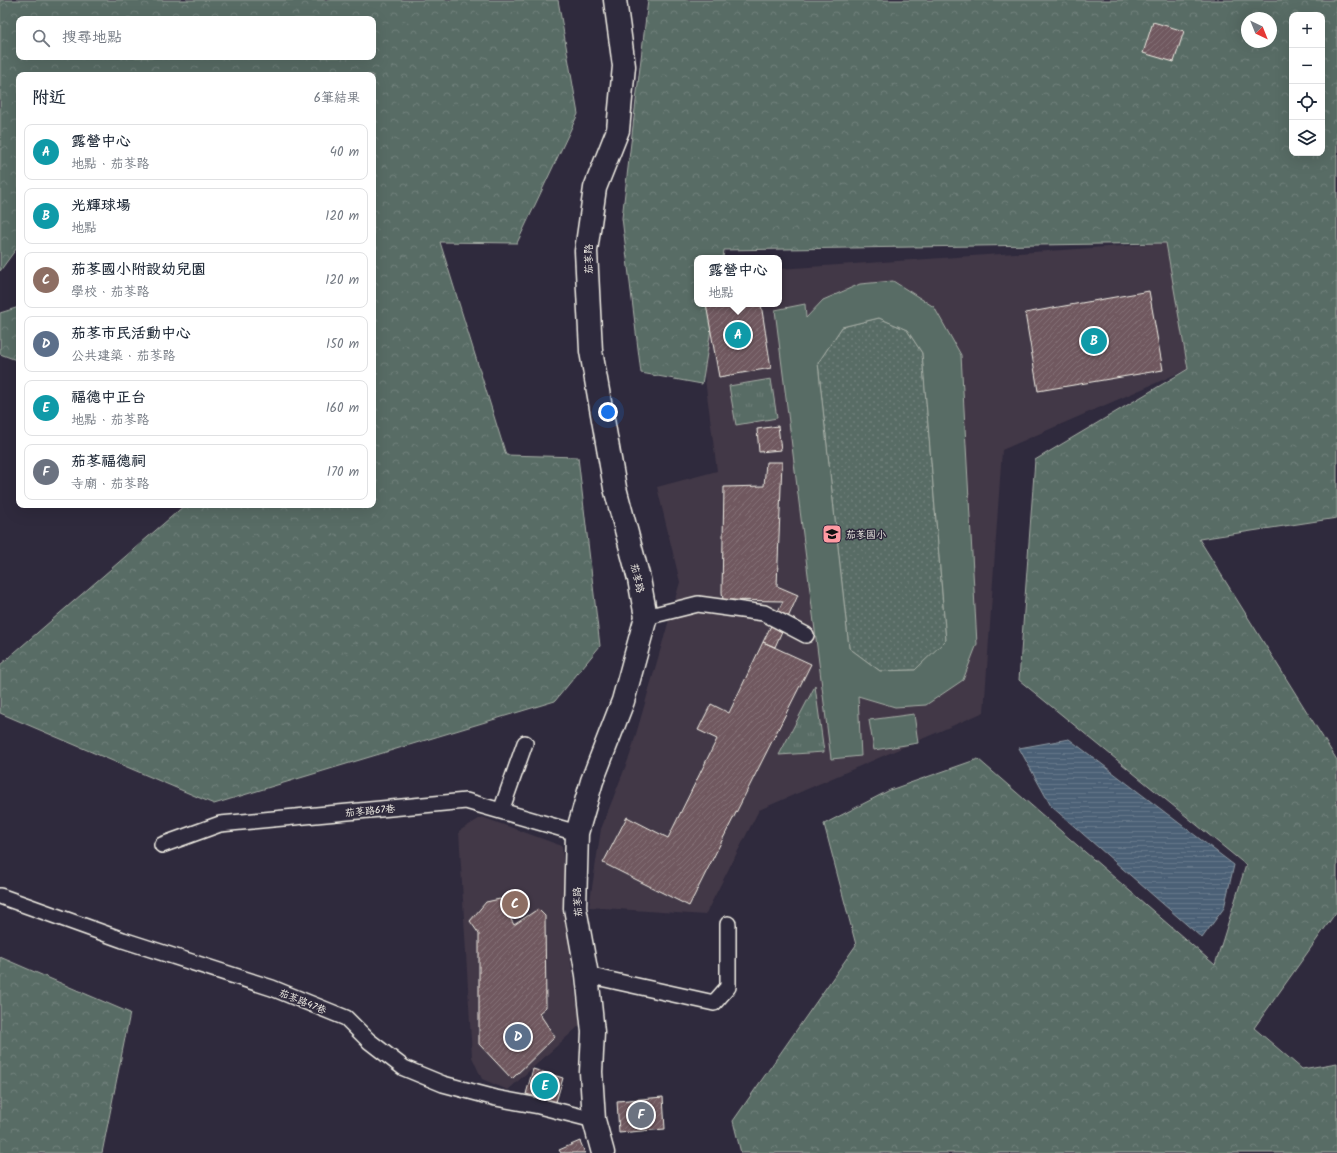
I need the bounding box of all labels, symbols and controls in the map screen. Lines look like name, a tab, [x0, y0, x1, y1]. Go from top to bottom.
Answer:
north arrow	[1241, 12, 1277, 48]
map controls	[1289, 12, 1325, 156]
button: +	[1289, 12, 1325, 48]
search box	[16, 16, 376, 60]
text: 搜尋地點	[62, 26, 122, 50]
icon: search	[30, 27, 52, 49]
button: −	[1289, 48, 1325, 84]
button: locate	[1289, 84, 1325, 120]
text: 附近	[32, 85, 66, 112]
text: 6筆結果	[314, 88, 360, 109]
button: layers	[1289, 120, 1325, 156]
text: 露營中心	[71, 130, 131, 154]
text: A	[42, 142, 50, 163]
text: 40 m	[330, 142, 359, 163]
text: 地點 · 茄苳路	[71, 154, 150, 175]
text: 光輝球場	[71, 194, 131, 218]
text: B	[42, 206, 50, 227]
text: 120 m	[325, 206, 359, 227]
text: 地點	[71, 218, 97, 239]
street label: 茄苳路	[581, 244, 597, 274]
popup	[694, 255, 782, 307]
text: 茄苳國小附設幼兒園	[71, 258, 206, 282]
text: 露營中心	[708, 259, 768, 283]
text: C	[42, 270, 50, 291]
text: 120 m	[325, 270, 359, 291]
text: 學校 · 茄苳路	[71, 282, 150, 303]
text: 地點	[708, 283, 734, 304]
pin: A	[725, 320, 751, 350]
text: 茄苳市民活動中心	[71, 322, 191, 346]
pin: B	[1081, 326, 1107, 356]
text: D	[42, 334, 50, 355]
text: 150 m	[326, 334, 359, 355]
text: 公共建築 · 茄苳路	[71, 346, 176, 367]
text: 福德中正台	[71, 386, 146, 410]
text: E	[42, 398, 50, 419]
text: 160 m	[326, 398, 359, 419]
your location	[598, 402, 618, 422]
text: 地點 · 茄苳路	[71, 410, 150, 431]
text: 茄苳福德祠	[71, 450, 146, 474]
text: F	[42, 462, 50, 483]
text: 170 m	[327, 462, 359, 483]
text: 寺廟 · 茄苳路	[71, 474, 150, 495]
school or university icon: 茄苳國小	[821, 523, 843, 545]
place label: 茄苳國小	[846, 527, 886, 543]
street label: 茄苳路	[626, 562, 648, 595]
street label: 茄苳路67巷	[344, 801, 397, 821]
street label: 茄苳路	[569, 887, 587, 917]
pin: C	[502, 889, 528, 919]
street label: 茄苳路47巷	[276, 985, 330, 1019]
pin: D	[505, 1022, 531, 1052]
pin: E	[532, 1071, 558, 1101]
pin: F	[628, 1100, 654, 1130]

